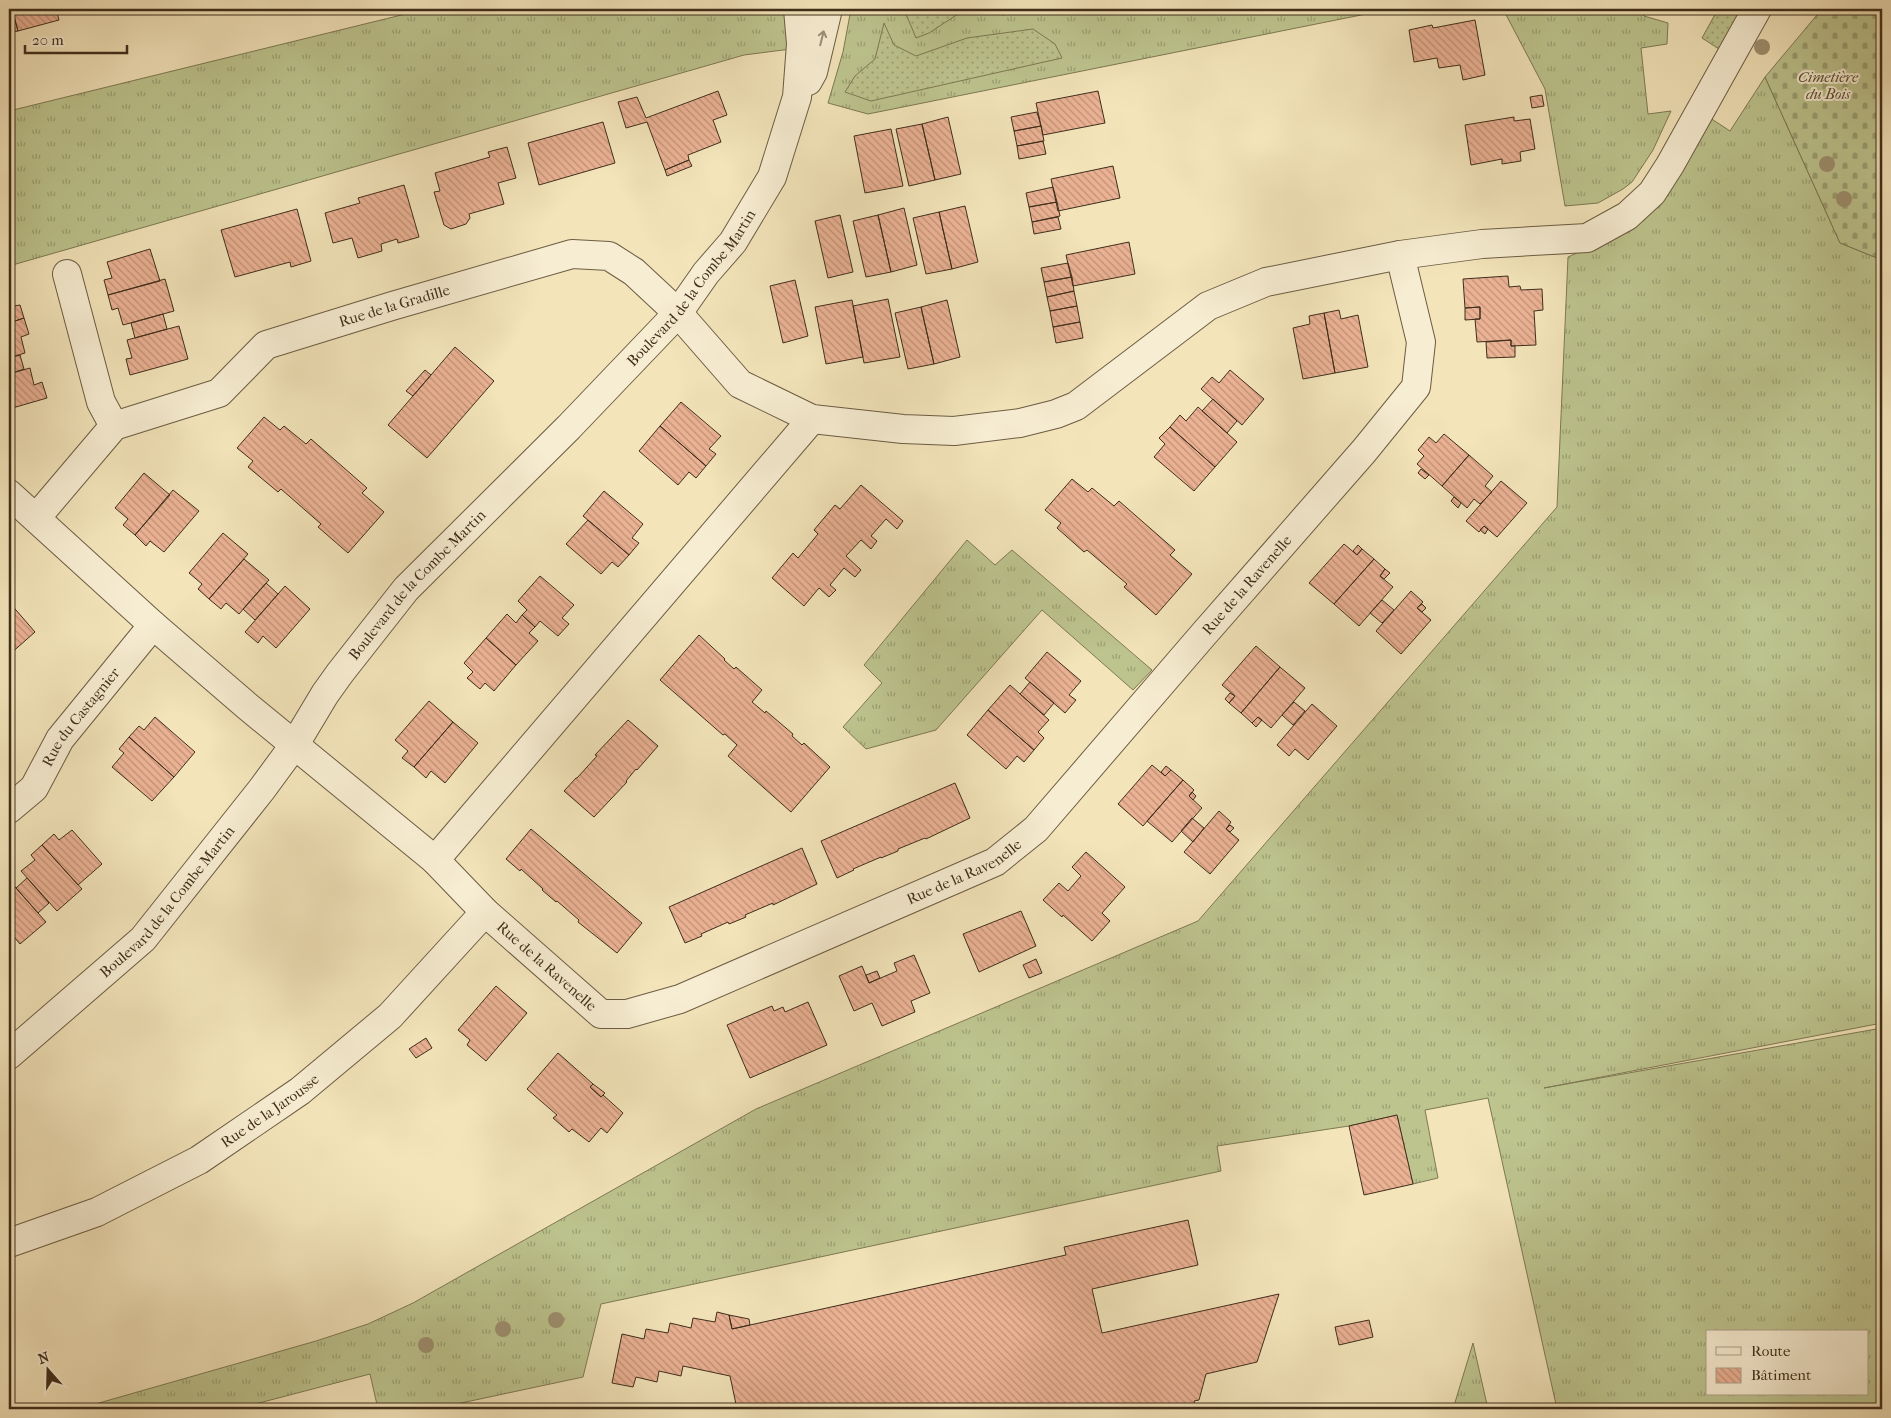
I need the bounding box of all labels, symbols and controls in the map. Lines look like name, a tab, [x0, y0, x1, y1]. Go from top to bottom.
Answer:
scale bar	[25, 22, 128, 54]
one-way arrow	[818, 30, 827, 46]
text: 20 m	[32, 31, 64, 49]
park label: Cimetière du Bois	[1798, 68, 1859, 103]
street label: Boulevard de la Combe Martin	[623, 206, 760, 370]
street label: Rue de la Gradille	[337, 281, 452, 331]
street label: Boulevard de la Combe Martin	[345, 506, 490, 663]
street label: Rue de la Ravenelle	[1198, 531, 1296, 639]
street label: Rue du Castagnier	[38, 663, 124, 770]
street label: Boulevard de la Combe Martin	[96, 822, 238, 981]
street label: Rue de la Ravenelle	[904, 835, 1026, 908]
street label: Rue de la Ravenelle	[493, 918, 601, 1015]
street label: Rue de la Jarousse	[217, 1070, 323, 1151]
legend	[1706, 1330, 1868, 1396]
text: Route	[1751, 1342, 1791, 1360]
north arrow	[22, 1346, 72, 1396]
text: N	[36, 1348, 52, 1368]
text: Bâtiment	[1751, 1366, 1812, 1384]

